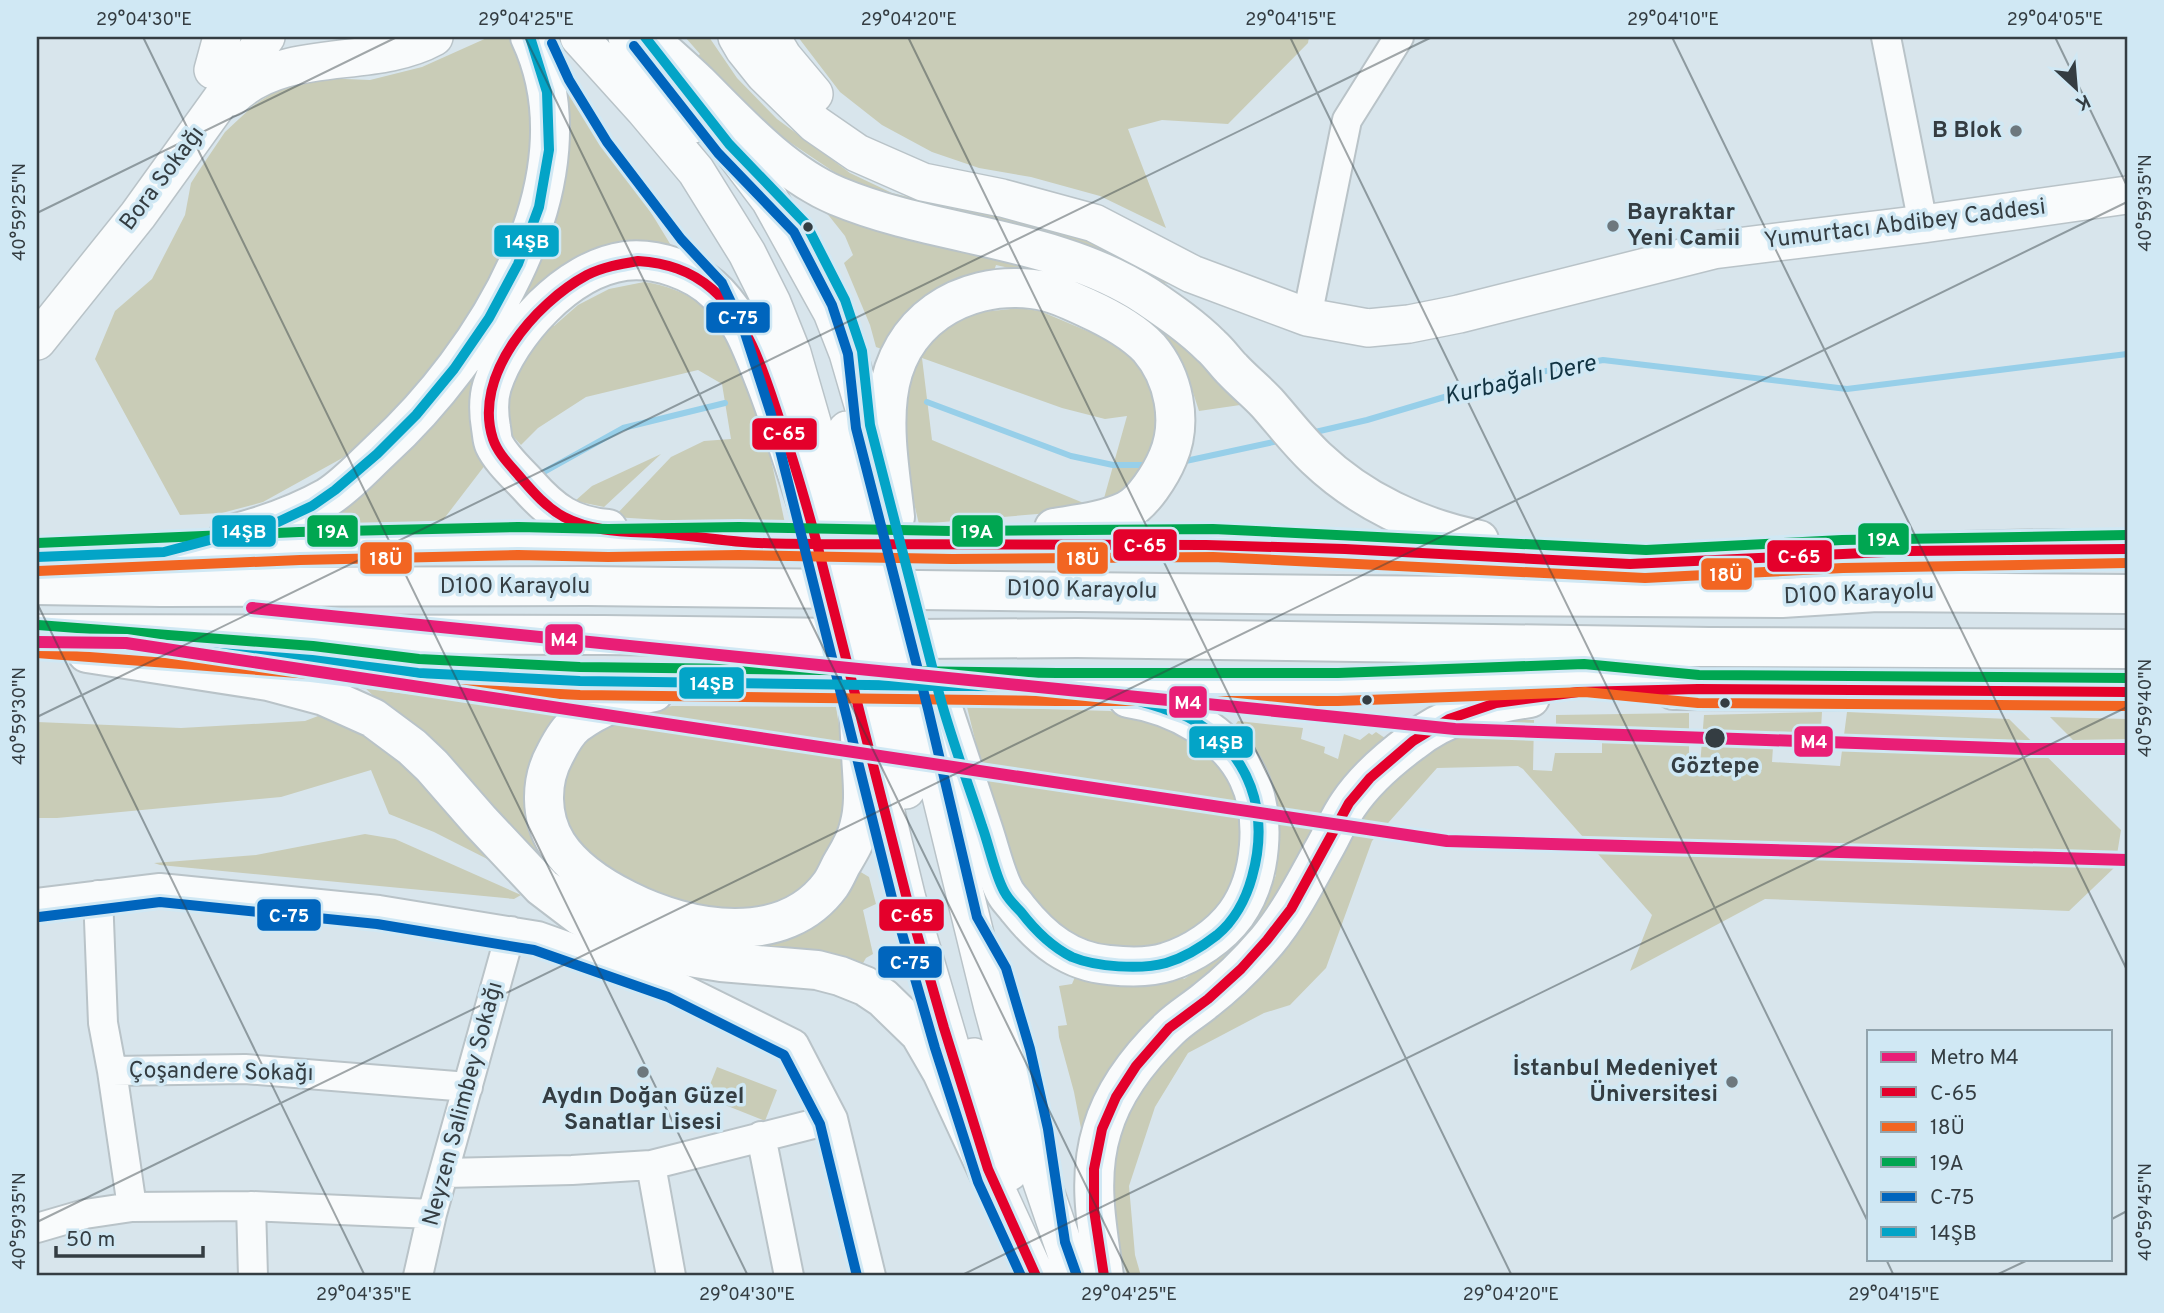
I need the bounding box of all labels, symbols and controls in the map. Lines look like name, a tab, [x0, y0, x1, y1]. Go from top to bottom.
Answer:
text: 29°04'30"E	[96, 9, 192, 32]
text: 29°04'25"E	[478, 9, 574, 32]
text: 29°04'20"E	[861, 9, 957, 32]
text: 29°04'15"E	[1245, 9, 1337, 32]
text: 29°04'10"E	[1627, 9, 1719, 32]
text: 29°04'05"E	[2007, 9, 2103, 32]
north arrow	[2042, 52, 2112, 122]
text: K	[2071, 88, 2094, 115]
place label: B Blok	[1932, 117, 2002, 146]
street label: Bora Sokağı	[114, 121, 212, 237]
marker: B Blok	[2008, 123, 2024, 139]
text: 40°59'35"N	[2135, 154, 2158, 252]
text: 40°59'25"N	[9, 163, 32, 261]
street label: Yumurtacı Abdibey Caddesi	[1763, 193, 2047, 257]
place label: Bayraktar Yeni Camii	[1627, 199, 1740, 254]
marker: Bayraktar Yeni Camii	[1605, 218, 1621, 234]
unlabelled marker	[801, 220, 815, 234]
line badge: 14ŞB	[493, 224, 560, 258]
text: 14ŞB	[505, 231, 549, 255]
line badge: C-75	[705, 301, 771, 334]
text: C-75	[718, 307, 758, 331]
water label: Kurbağalı Dere	[1441, 349, 1599, 413]
line badge: C-65	[751, 417, 818, 451]
text: C-65	[762, 423, 806, 447]
line badge: 14ŞB	[211, 514, 277, 548]
line badge: 19A	[306, 514, 359, 548]
line badge: 19A	[951, 514, 1004, 548]
text: 14ŞB	[222, 521, 266, 545]
text: 19A	[317, 521, 350, 545]
text: 19A	[961, 521, 994, 545]
line badge: 19A	[1857, 522, 1910, 556]
line badge: C-65	[1112, 528, 1178, 562]
text: 19A	[1868, 529, 1901, 553]
text: C-65	[1123, 535, 1167, 559]
line badge: C-65	[1766, 539, 1833, 573]
line badge: 18Ü	[359, 541, 413, 575]
line badge: 18Ü	[1056, 541, 1109, 575]
text: C-65	[1777, 546, 1821, 570]
text: 18Ü	[370, 547, 402, 572]
text: 18Ü	[1067, 547, 1099, 572]
line badge: 18Ü	[1700, 557, 1753, 591]
text: 18Ü	[1710, 563, 1742, 588]
street label: D100 Karayolu	[440, 573, 590, 602]
street label: D100 Karayolu	[1006, 575, 1158, 607]
street label: D100 Karayolu	[1783, 578, 1935, 612]
line badge: M4	[544, 623, 584, 656]
text: M4	[550, 629, 578, 653]
text: 40°59'40"N	[2135, 659, 2158, 757]
line badge: 14ŞB	[678, 666, 745, 700]
text: 40°59'30"N	[9, 667, 32, 765]
text: 14ŞB	[690, 673, 734, 697]
line badge: M4	[1168, 685, 1208, 719]
text: M4	[1174, 692, 1202, 716]
unlabelled marker	[1360, 693, 1374, 707]
unlabelled marker	[1718, 696, 1732, 710]
line badge: 14ŞB	[1188, 725, 1254, 759]
line badge: M4	[1793, 725, 1834, 758]
marker: Göztepe	[1703, 726, 1727, 750]
text: M4	[1800, 731, 1828, 755]
text: 14ŞB	[1199, 732, 1243, 756]
place label: Göztepe	[1670, 753, 1760, 782]
line badge: C-75	[256, 898, 322, 932]
line badge: C-65	[878, 898, 945, 932]
text: C-75	[269, 905, 309, 929]
text: C-65	[890, 905, 934, 929]
line badge: C-75	[877, 945, 943, 979]
text: C-75	[890, 952, 930, 976]
street label: Neyzen Salimbey Sokağı	[417, 979, 511, 1229]
legend	[1867, 1030, 2112, 1260]
text: Metro M4	[1930, 1045, 2019, 1072]
place label: İstanbul Medeniyet Üniversitesi	[1513, 1054, 1718, 1110]
street label: Çoşandere Sokağı	[128, 1057, 314, 1089]
marker: Aydın Doğan Güzel Sanatlar Lisesi	[635, 1064, 651, 1080]
marker: İstanbul Medeniyet Üniversitesi	[1724, 1074, 1740, 1090]
text: C-65	[1930, 1081, 1977, 1108]
place label: Aydın Doğan Güzel Sanatlar Lisesi	[541, 1083, 745, 1138]
text: 18Ü	[1930, 1115, 1965, 1142]
text: 19A	[1930, 1151, 1964, 1178]
text: 40°59'45"N	[2135, 1163, 2158, 1261]
text: 40°59'35"N	[9, 1172, 32, 1270]
text: C-75	[1930, 1185, 1975, 1212]
scale bar	[56, 1215, 203, 1259]
text: 14ŞB	[1930, 1221, 1977, 1248]
text: 50 m	[66, 1227, 115, 1254]
text: 29°04'35"E	[316, 1284, 412, 1307]
text: 29°04'30"E	[699, 1284, 795, 1307]
text: 29°04'25"E	[1081, 1284, 1177, 1307]
text: 29°04'20"E	[1463, 1284, 1559, 1307]
text: 29°04'15"E	[1848, 1284, 1940, 1307]

